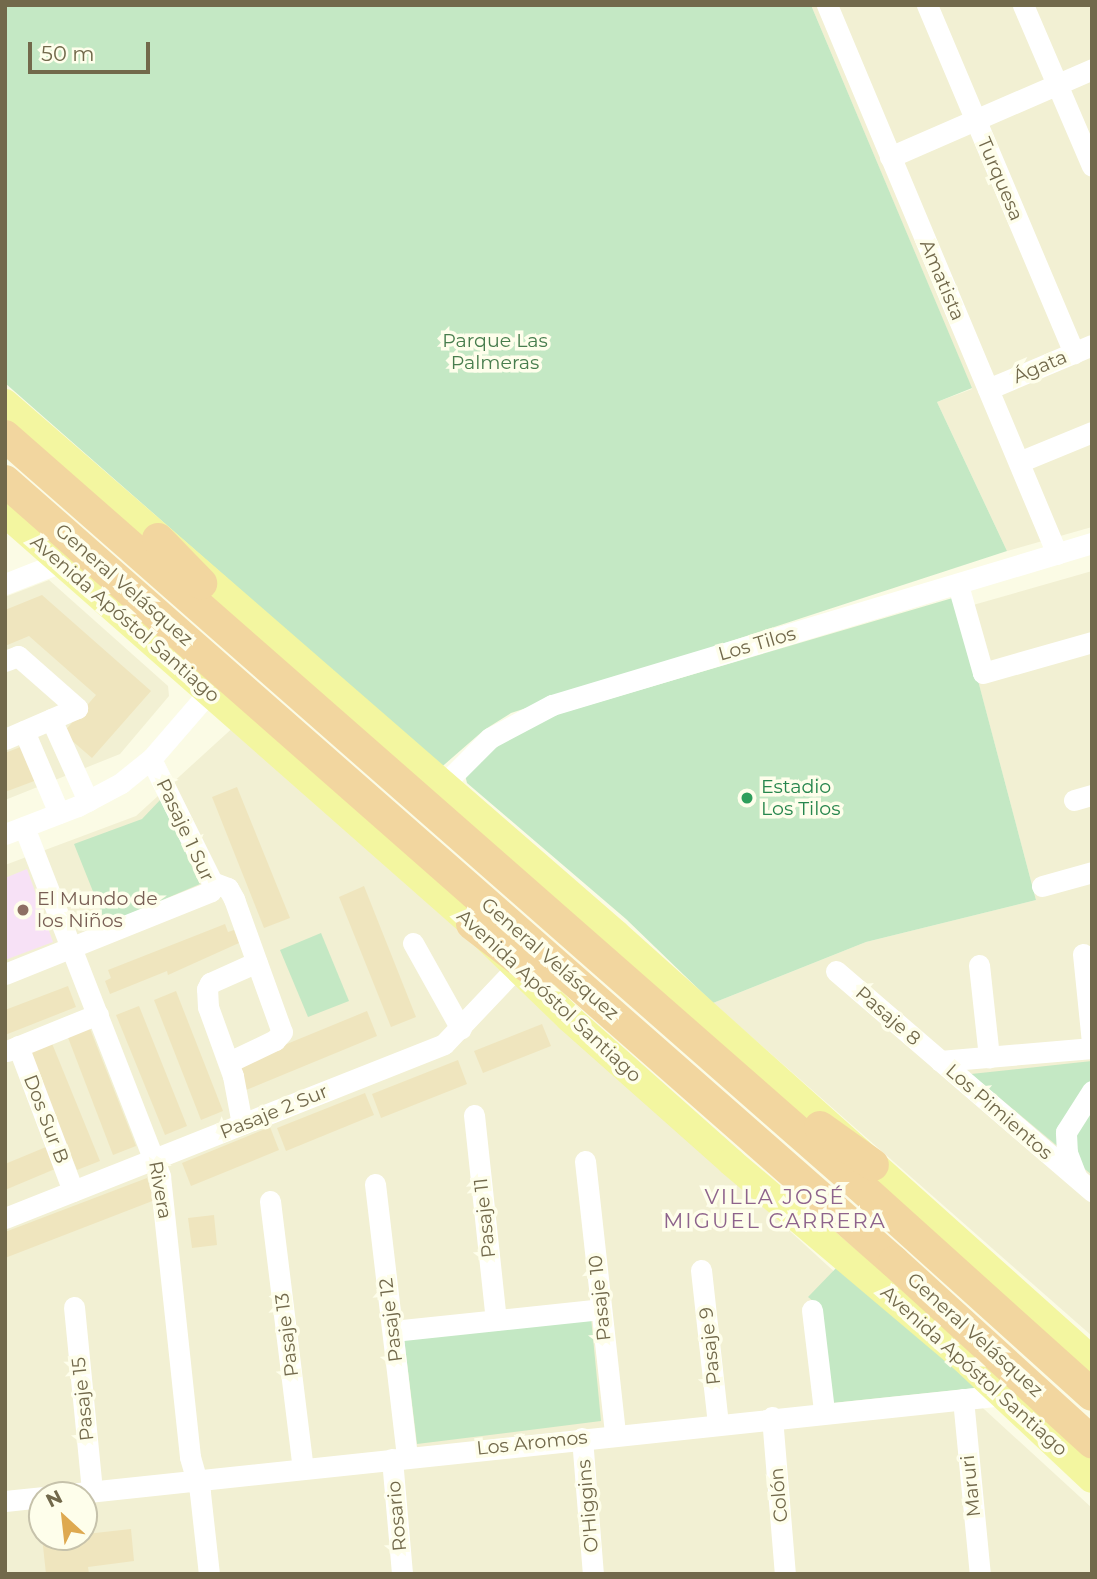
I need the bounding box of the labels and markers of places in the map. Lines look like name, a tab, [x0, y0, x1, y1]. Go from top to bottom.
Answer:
place label: Estadio Los Tilos	[761, 776, 841, 820]
marker: Estadio Los Tilos	[739, 790, 755, 806]
place label: El Mundo de los Niños	[37, 888, 158, 932]
marker: El Mundo de los Niños	[15, 902, 31, 918]

